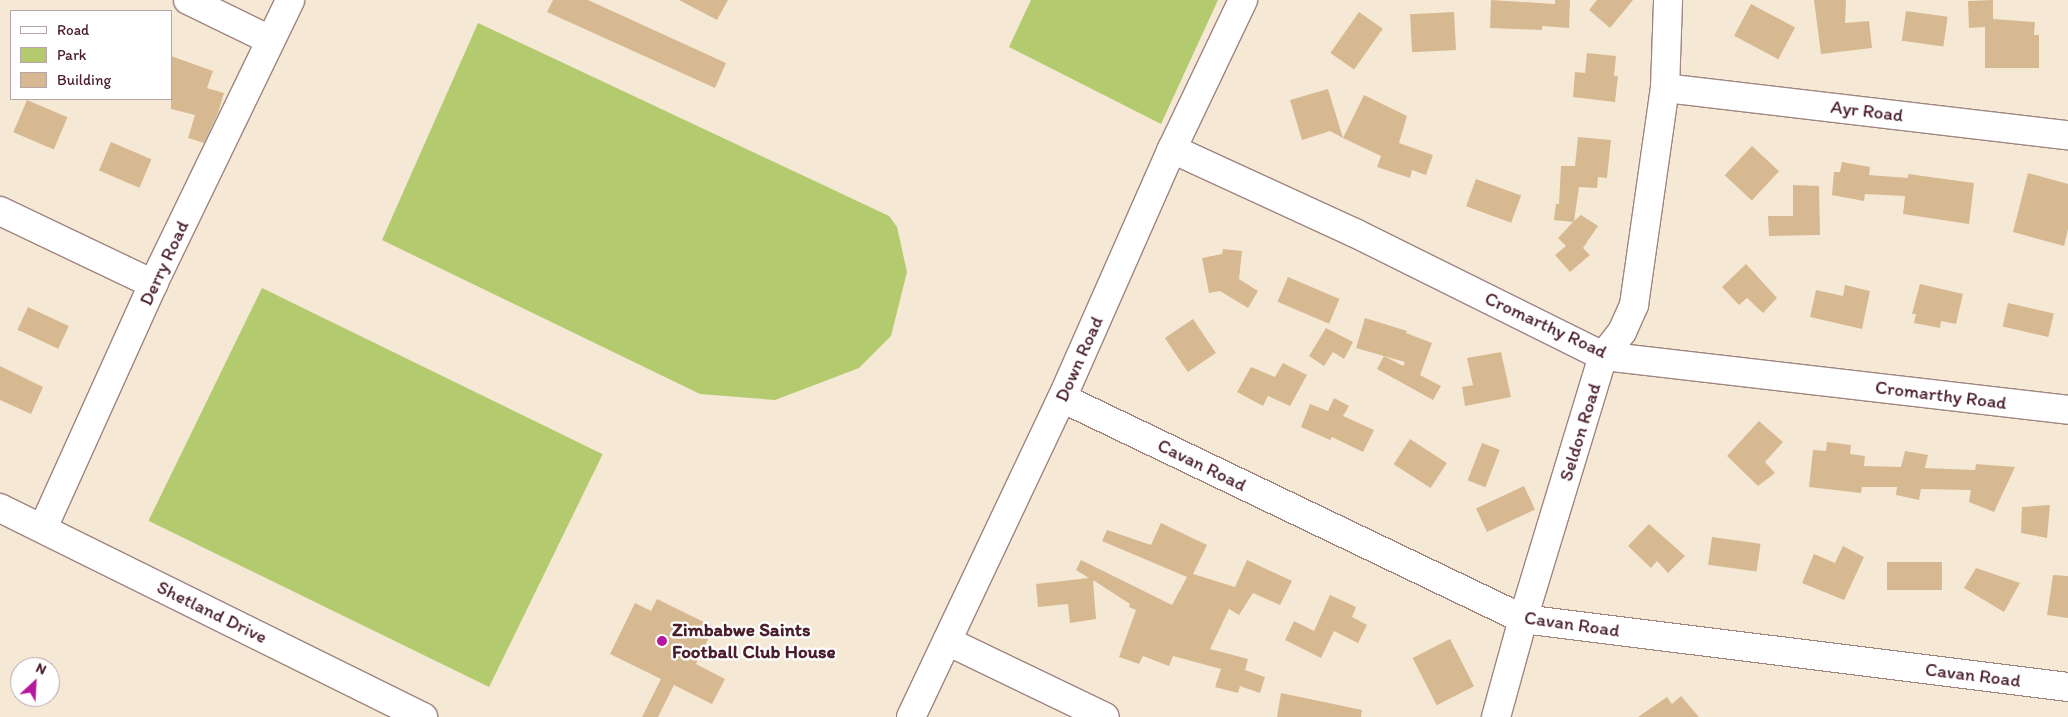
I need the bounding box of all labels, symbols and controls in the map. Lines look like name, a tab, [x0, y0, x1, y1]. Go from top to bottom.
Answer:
legend	[10, 10, 172, 100]
text: Road	[57, 21, 89, 39]
text: Park	[57, 46, 87, 64]
text: Building	[57, 71, 111, 89]
street label: Ayr Road	[1829, 95, 1905, 127]
street label: Derry Road	[135, 217, 193, 309]
street label: Cromarthy Road	[1481, 287, 1611, 363]
street label: Down Road	[1050, 313, 1108, 405]
street label: Cromarthy Road	[1874, 376, 2008, 414]
street label: Seldon Road	[1554, 380, 1606, 484]
street label: Cavan Road	[1154, 434, 1250, 496]
street label: Shetland Drive	[153, 576, 271, 648]
street label: Cavan Road	[1523, 606, 1621, 642]
place label: Zimbabwe Saints Football Club House	[672, 619, 836, 663]
marker: Zimbabwe Saints Football Club House	[656, 635, 668, 647]
north arrow	[10, 657, 60, 707]
street label: Cavan Road	[1924, 658, 2022, 692]
text: N	[33, 659, 49, 679]

